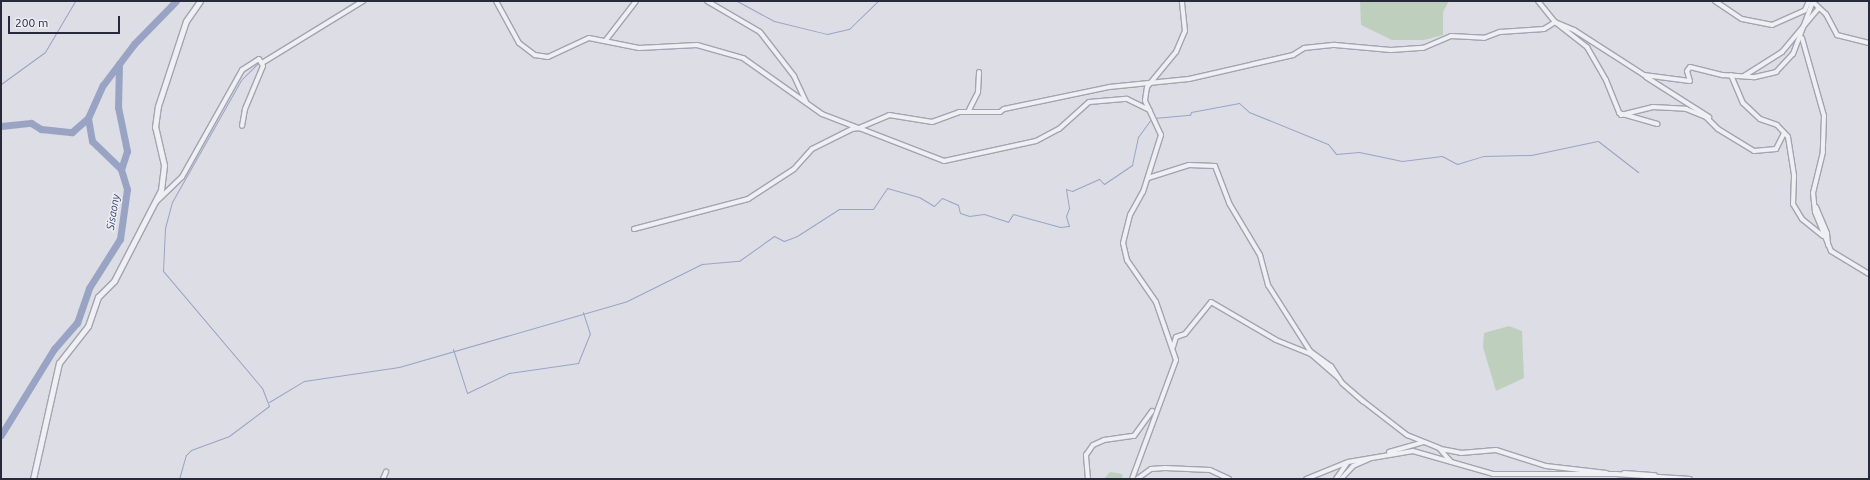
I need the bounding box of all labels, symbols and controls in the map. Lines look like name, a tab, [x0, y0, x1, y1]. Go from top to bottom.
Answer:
scale bar	[10, 8, 122, 34]
text: 200 m	[15, 16, 48, 29]
water label: Sisaony	[104, 193, 122, 231]

